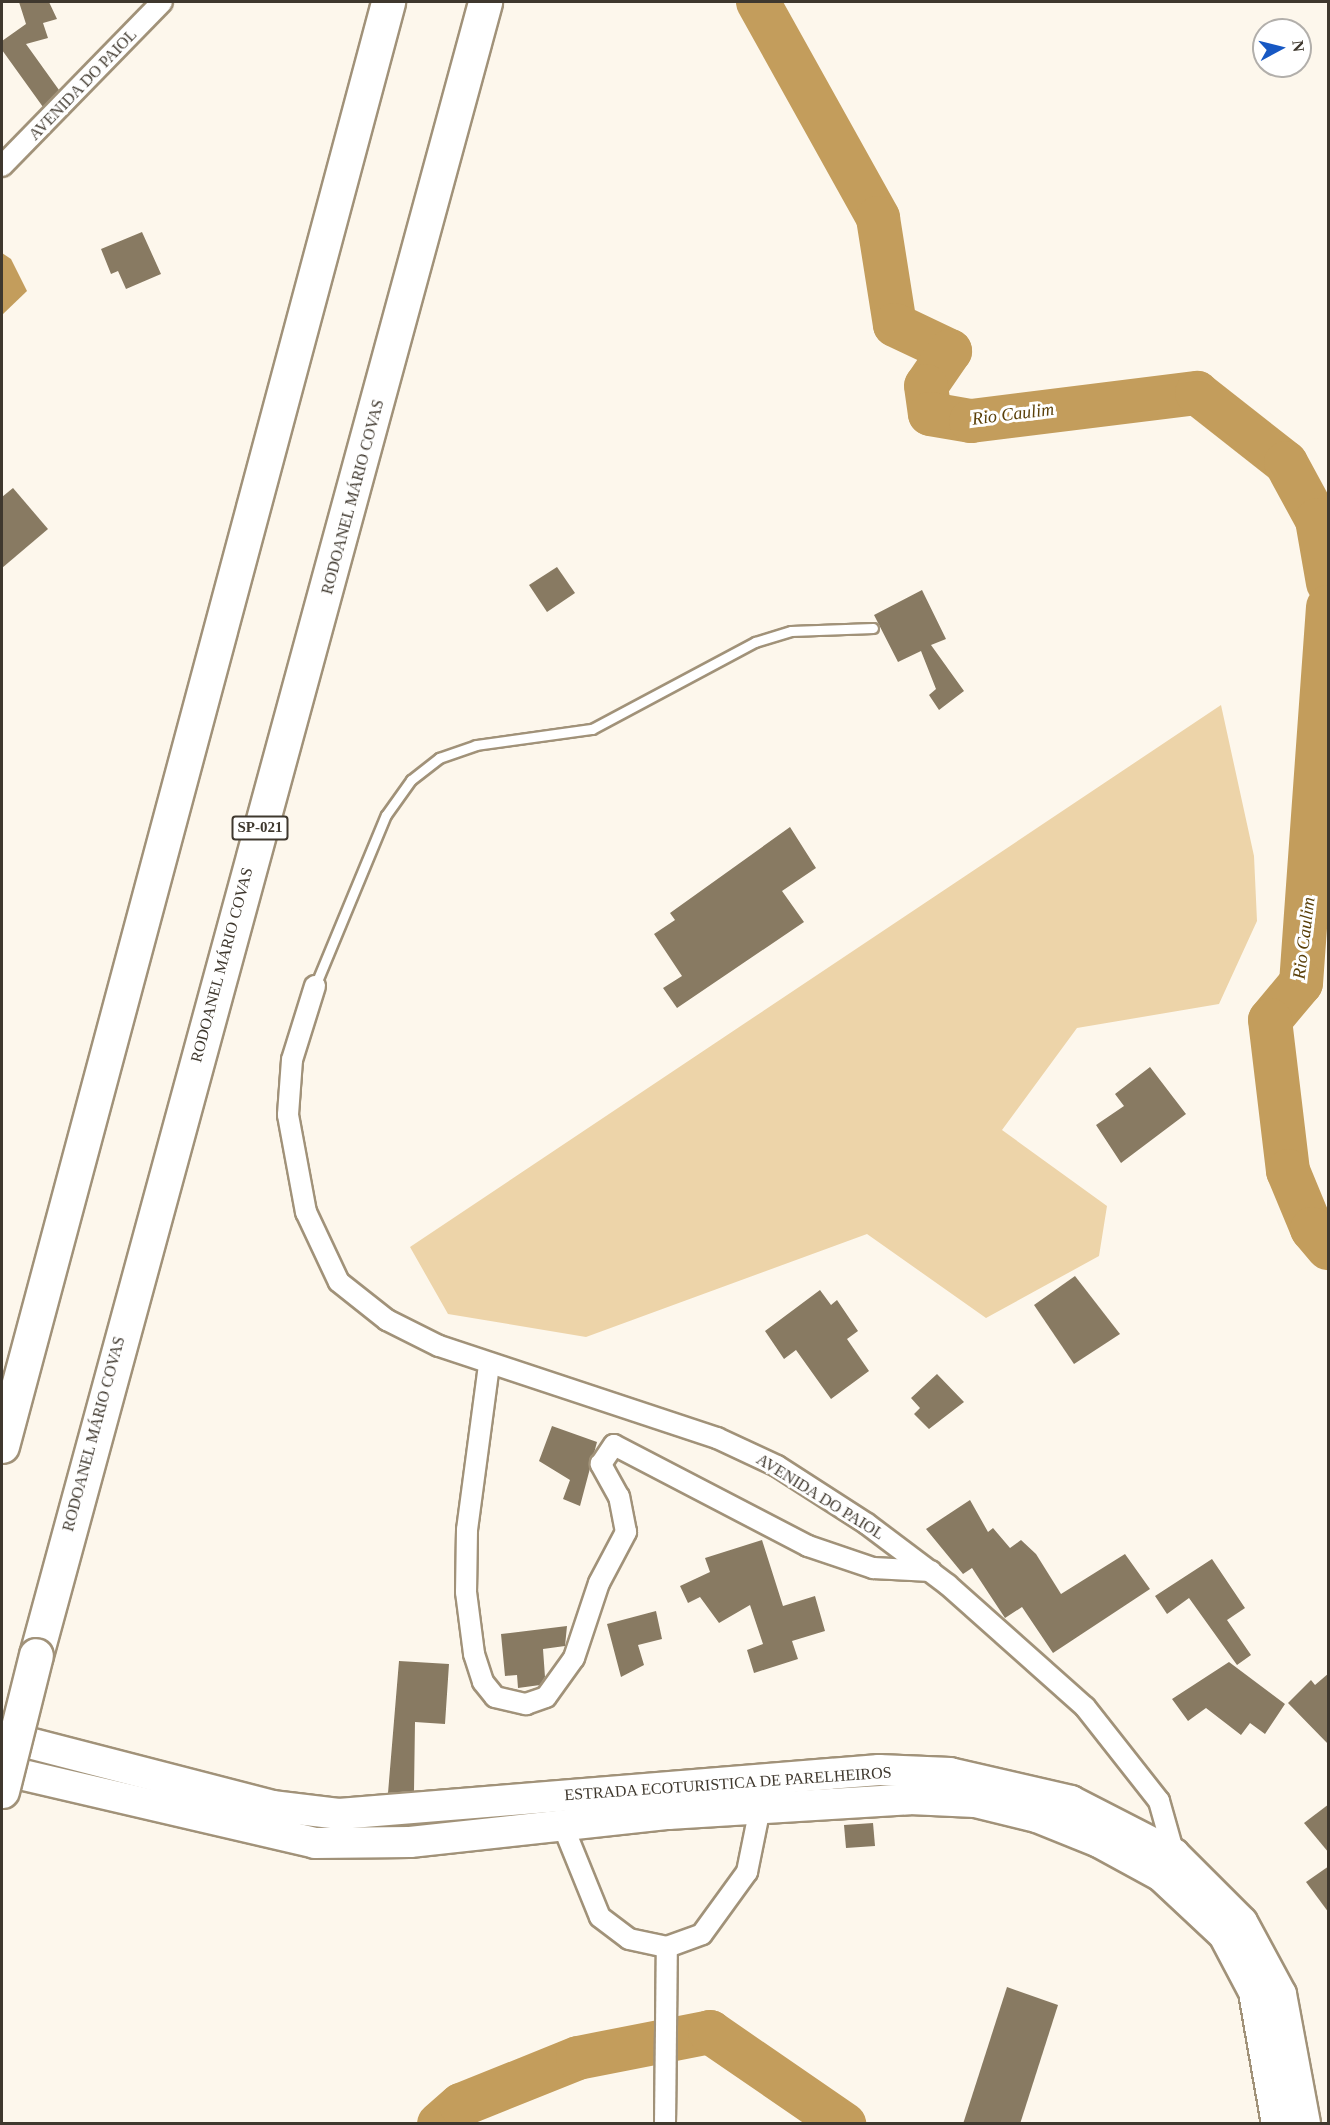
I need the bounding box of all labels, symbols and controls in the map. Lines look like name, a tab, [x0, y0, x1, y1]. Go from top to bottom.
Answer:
north arrow	[1252, 18, 1312, 78]
street label: AVENIDA DO PAIOL	[25, 25, 141, 145]
text: N	[1289, 39, 1308, 53]
street label: RODOANEL MÁRIO COVAS	[318, 397, 388, 597]
water label: Rio Caulim	[971, 398, 1055, 430]
road number: SP-021	[232, 816, 288, 840]
street label: RODOANEL MÁRIO COVAS	[187, 865, 257, 1065]
water label: Rio Caulim	[1288, 896, 1320, 980]
street label: RODOANEL MÁRIO COVAS	[59, 1334, 129, 1534]
street label: AVENIDA DO PAIOL	[752, 1450, 888, 1544]
street label: ESTRADA ECOTURISTICA DE PARELHEIROS	[563, 1763, 893, 1805]

